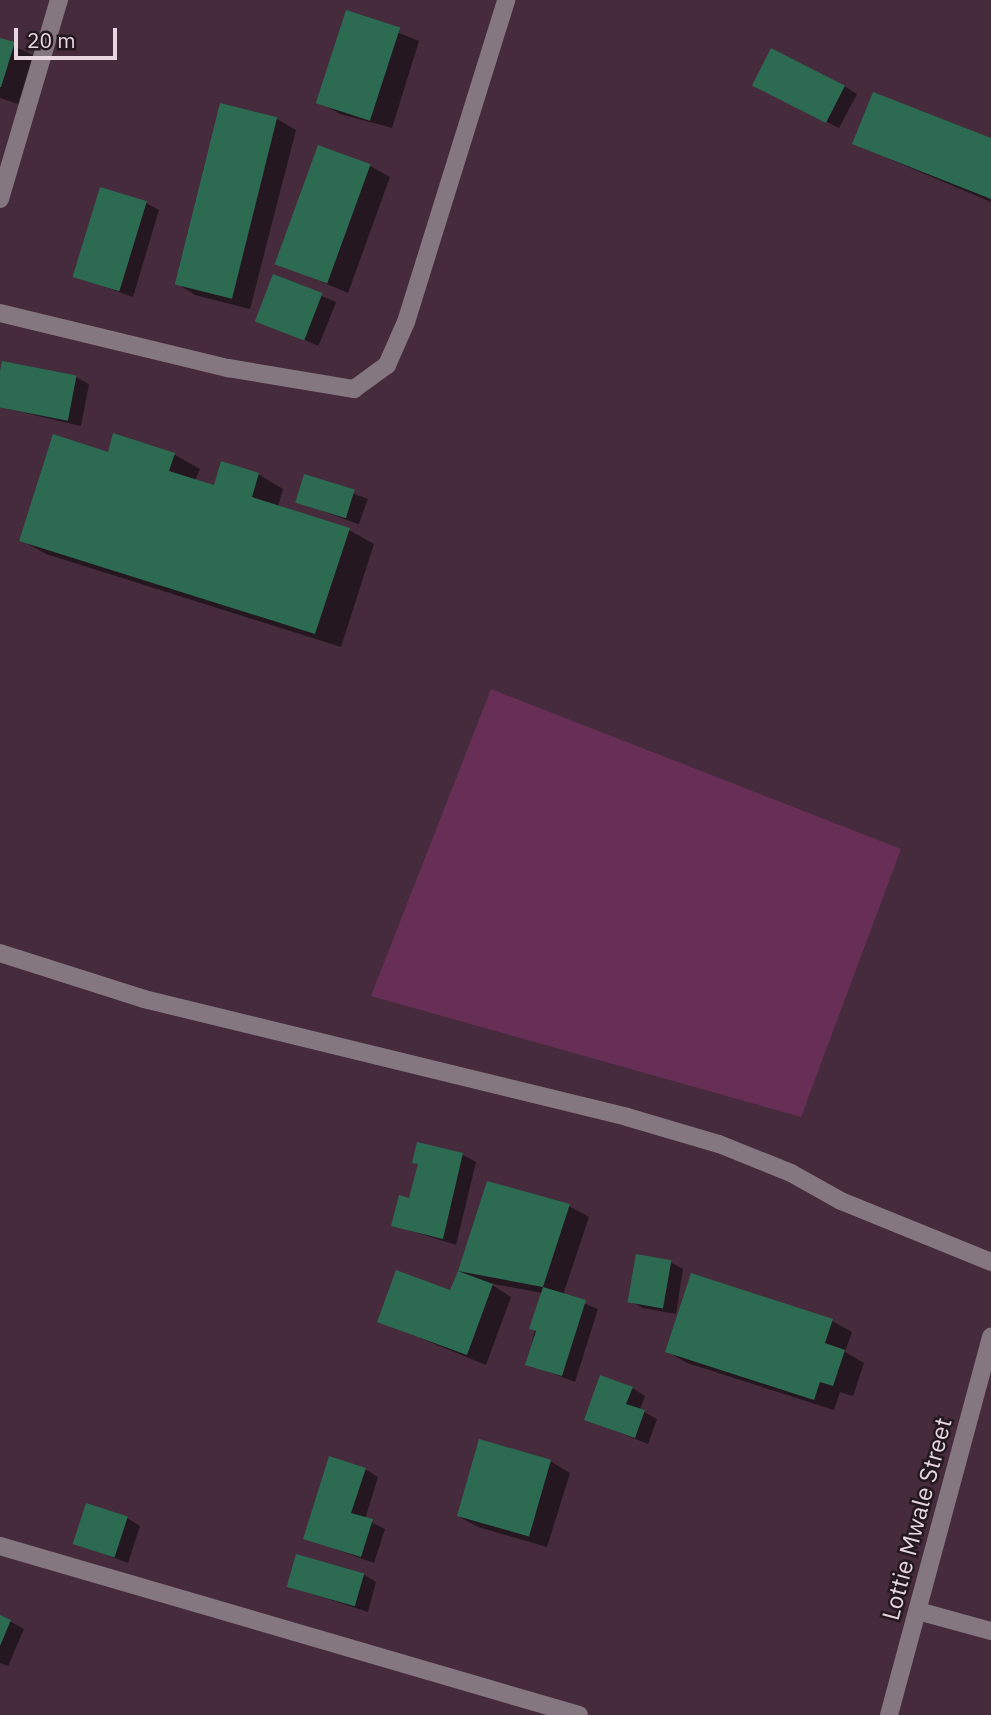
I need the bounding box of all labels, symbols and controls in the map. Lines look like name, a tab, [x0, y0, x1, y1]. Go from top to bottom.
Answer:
scale bar	[18, 14, 121, 58]
text: 20 m	[27, 26, 76, 54]
street label: Lottie Mwale Street	[876, 1415, 958, 1623]

